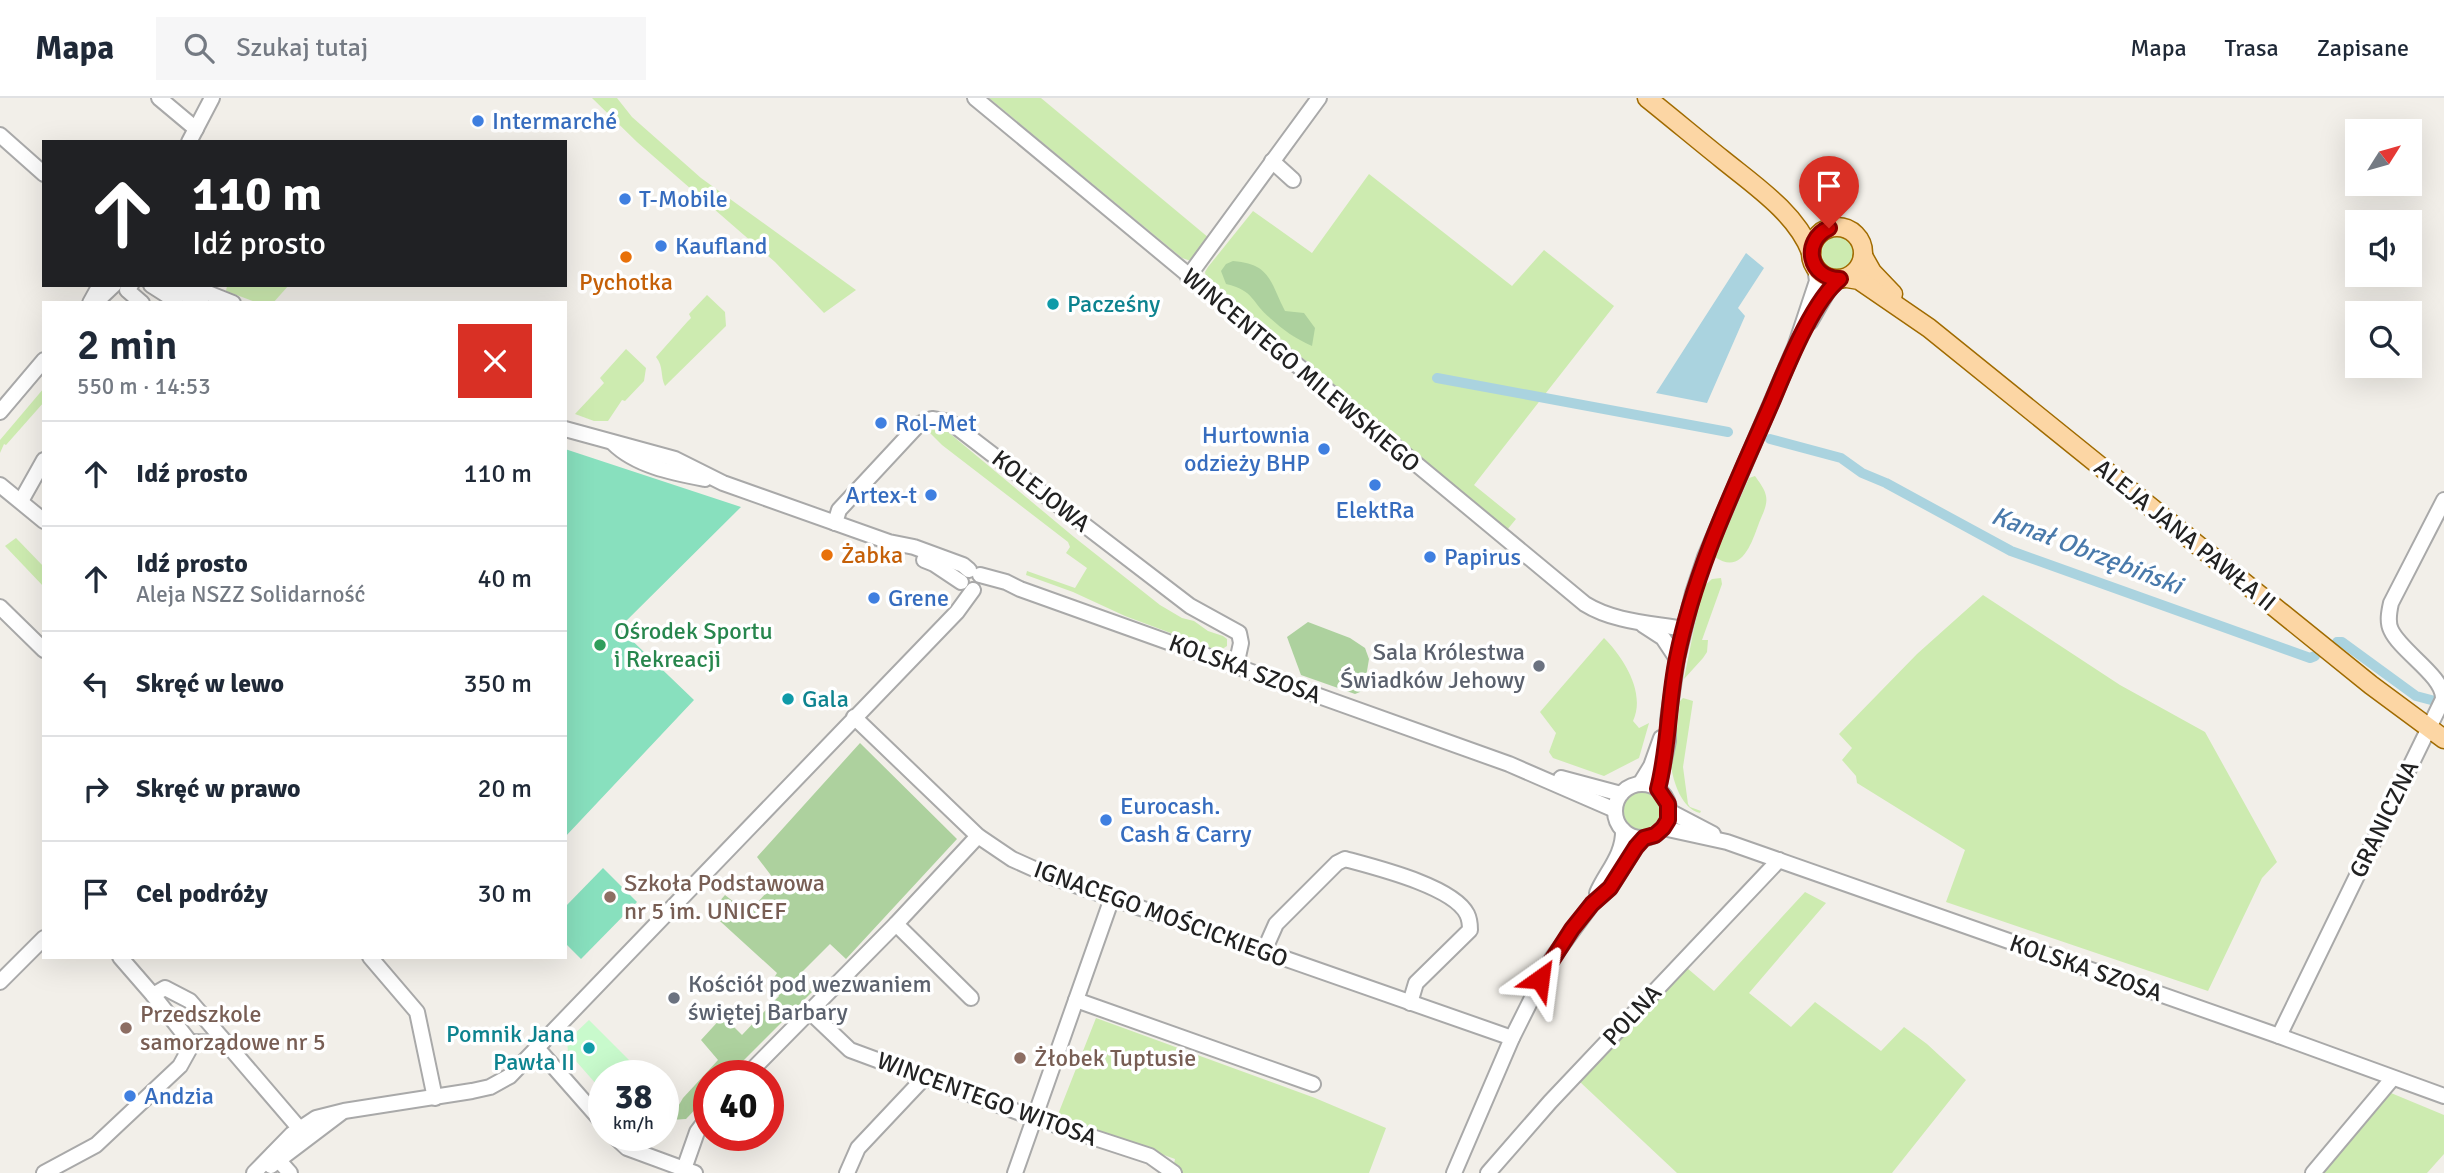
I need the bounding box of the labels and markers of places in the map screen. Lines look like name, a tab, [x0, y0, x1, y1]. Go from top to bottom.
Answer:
place label: Intermarché	[492, 106, 617, 136]
marker: Intermarché	[470, 113, 486, 129]
pin	[1799, 156, 1859, 228]
place label: T-Mobile	[639, 184, 728, 214]
marker: T-Mobile	[617, 191, 633, 207]
place label: Kaufland	[675, 231, 767, 261]
marker: Kaufland	[653, 238, 669, 254]
marker: Pychotka	[618, 249, 634, 265]
place label: Pychotka	[579, 267, 673, 297]
place label: Pacześny	[1067, 289, 1160, 319]
marker: Pacześny	[1045, 296, 1061, 312]
place label: Rol-Met	[895, 408, 977, 438]
marker: Rol-Met	[873, 415, 889, 431]
place label: Hurtownia odzieży BHP	[1184, 420, 1310, 478]
marker: Hurtownia odzieży BHP	[1316, 441, 1332, 457]
marker: ElektRa	[1367, 477, 1383, 493]
place label: Artex-t	[845, 480, 917, 510]
marker: Artex-t	[923, 487, 939, 503]
place label: ElektRa	[1335, 495, 1415, 525]
place label: Żabka	[841, 540, 903, 570]
place label: Papirus	[1444, 542, 1521, 572]
marker: Żabka	[819, 547, 835, 563]
marker: Papirus	[1422, 549, 1438, 565]
place label: Grene	[888, 583, 949, 613]
marker: Grene	[866, 590, 882, 606]
place label: Ośrodek Sportu i Rekreacji	[614, 616, 773, 674]
marker: Ośrodek Sportu i Rekreacji	[592, 637, 608, 653]
place label: Sala Królestwa Świadków Jehowy	[1340, 637, 1525, 695]
marker: Sala Królestwa Świadków Jehowy	[1531, 658, 1547, 674]
place label: Gala	[802, 684, 849, 714]
marker: Gala	[780, 691, 796, 707]
place label: Eurocash. Cash & Carry	[1120, 791, 1252, 849]
marker: Eurocash. Cash & Carry	[1098, 812, 1114, 828]
place label: Szkoła Podstawowa nr 5 im. UNICEF	[624, 868, 825, 926]
marker: Szkoła Podstawowa nr 5 im. UNICEF	[602, 889, 618, 905]
place label: Kościół pod wezwaniem świętej Barbary	[688, 969, 932, 1027]
marker: Kościół pod wezwaniem świętej Barbary	[666, 990, 682, 1006]
place label: Przedszkole samorządowe nr 5	[140, 999, 326, 1057]
place label: Pomnik Jana Pawła II	[446, 1019, 575, 1077]
marker: Przedszkole samorządowe nr 5	[118, 1020, 134, 1036]
marker: Pomnik Jana Pawła II	[581, 1040, 597, 1056]
place label: Żłobek Tuptusie	[1034, 1043, 1196, 1073]
marker: Żłobek Tuptusie	[1012, 1050, 1028, 1066]
place label: Andzia	[144, 1081, 214, 1111]
marker: Andzia	[122, 1088, 138, 1104]

